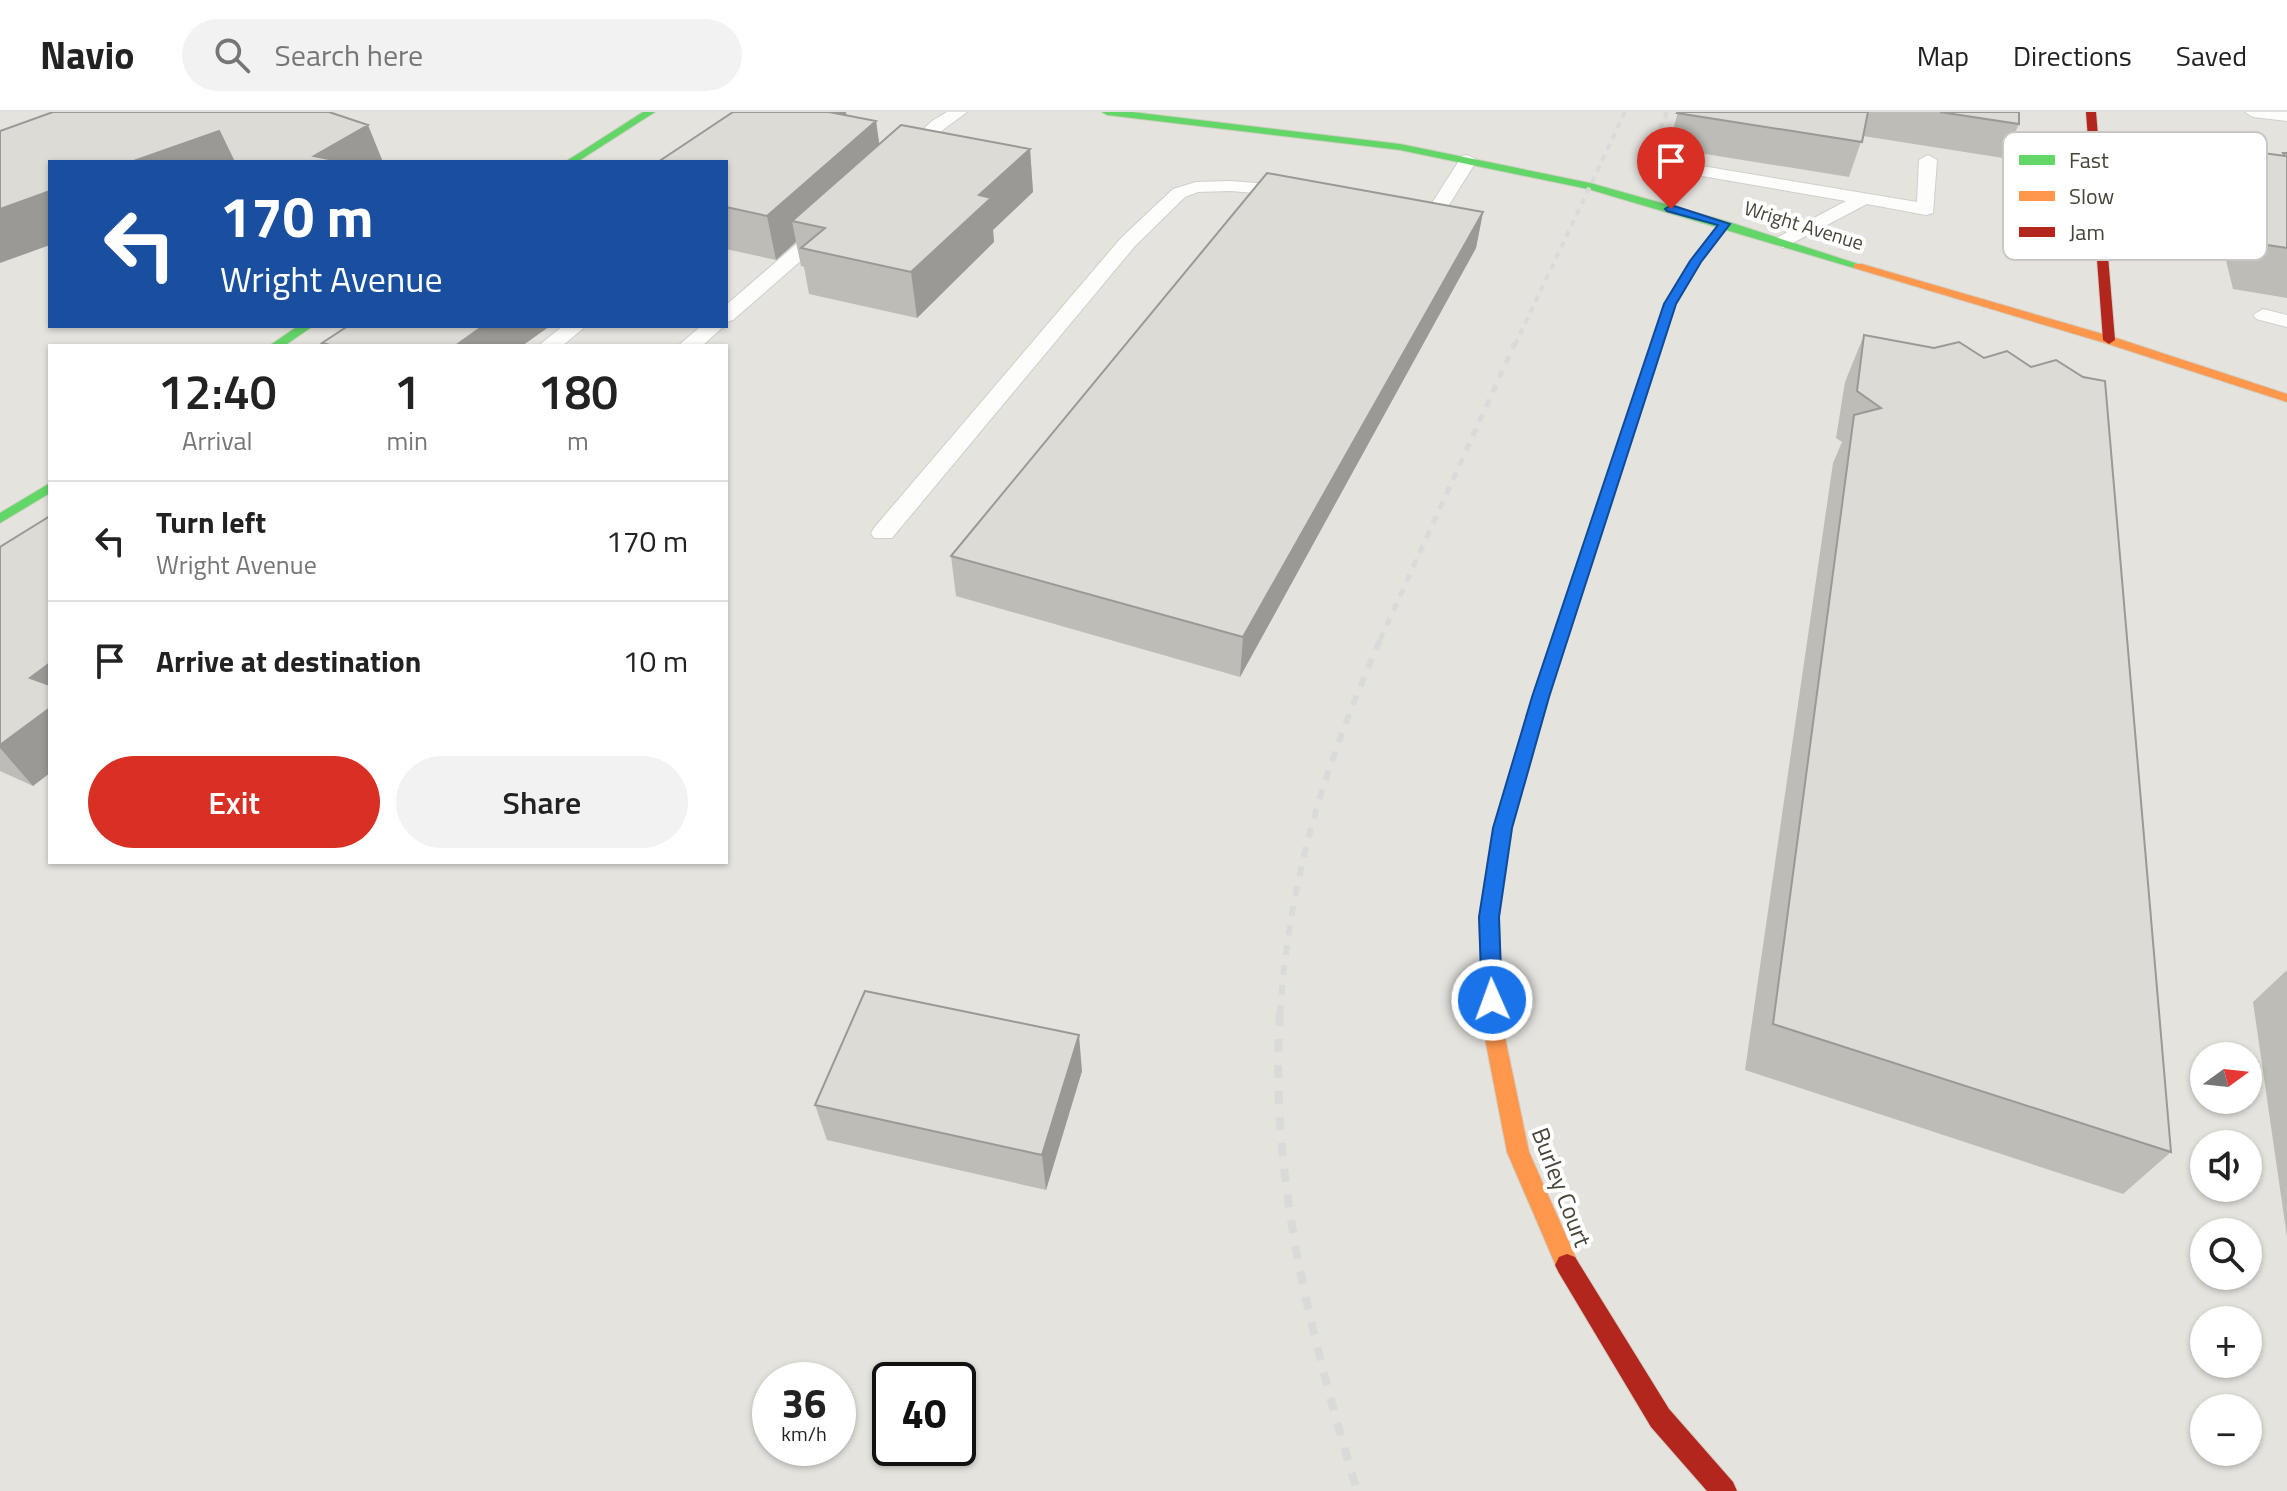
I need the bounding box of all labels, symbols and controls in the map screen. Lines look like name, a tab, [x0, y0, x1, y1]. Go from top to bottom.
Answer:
search box	[182, 19, 742, 91]
text: Navio	[40, 26, 134, 84]
text: Search here	[274, 32, 423, 78]
icon: search	[210, 33, 254, 77]
text: Map	[1917, 34, 1969, 77]
text: Directions	[2013, 34, 2132, 77]
text: Saved	[2176, 34, 2247, 77]
pin	[1637, 127, 1705, 209]
legend	[2003, 132, 2267, 260]
icon: arrive	[1649, 139, 1693, 183]
text: Fast	[2069, 143, 2109, 177]
text: 170 m	[220, 174, 373, 259]
text: Slow	[2069, 179, 2115, 213]
icon: left	[88, 192, 192, 296]
street label: Wright Avenue	[1740, 192, 1868, 258]
text: Jam	[2069, 215, 2105, 249]
text: Wright Avenue	[220, 251, 443, 306]
text: 12:40	[158, 355, 277, 428]
text: 1	[394, 355, 421, 428]
text: 180	[538, 355, 618, 428]
text: Arrival	[182, 421, 252, 460]
text: min	[386, 421, 428, 460]
text: m	[567, 421, 589, 460]
text: Turn left	[156, 499, 266, 545]
text: 170 m	[606, 518, 688, 564]
icon: left	[88, 519, 132, 563]
text: Wright Avenue	[156, 545, 317, 584]
text: Arrive at destination	[156, 638, 421, 684]
text: 10 m	[623, 638, 688, 684]
icon: arrive	[88, 639, 132, 683]
button: Exit	[88, 756, 380, 848]
button: Share	[396, 756, 688, 848]
position arrow	[1450, 958, 1534, 1042]
north arrow	[2190, 1042, 2262, 1114]
map controls	[2190, 1042, 2262, 1466]
street label: Burley Court	[1523, 1122, 1601, 1252]
button: sound	[2190, 1130, 2262, 1202]
button: search	[2190, 1218, 2262, 1290]
button: +	[2190, 1306, 2262, 1378]
speed limit sign: 40	[872, 1362, 976, 1466]
text: 36	[782, 1373, 826, 1434]
button: −	[2190, 1394, 2262, 1466]
text: km/h	[781, 1418, 827, 1449]

